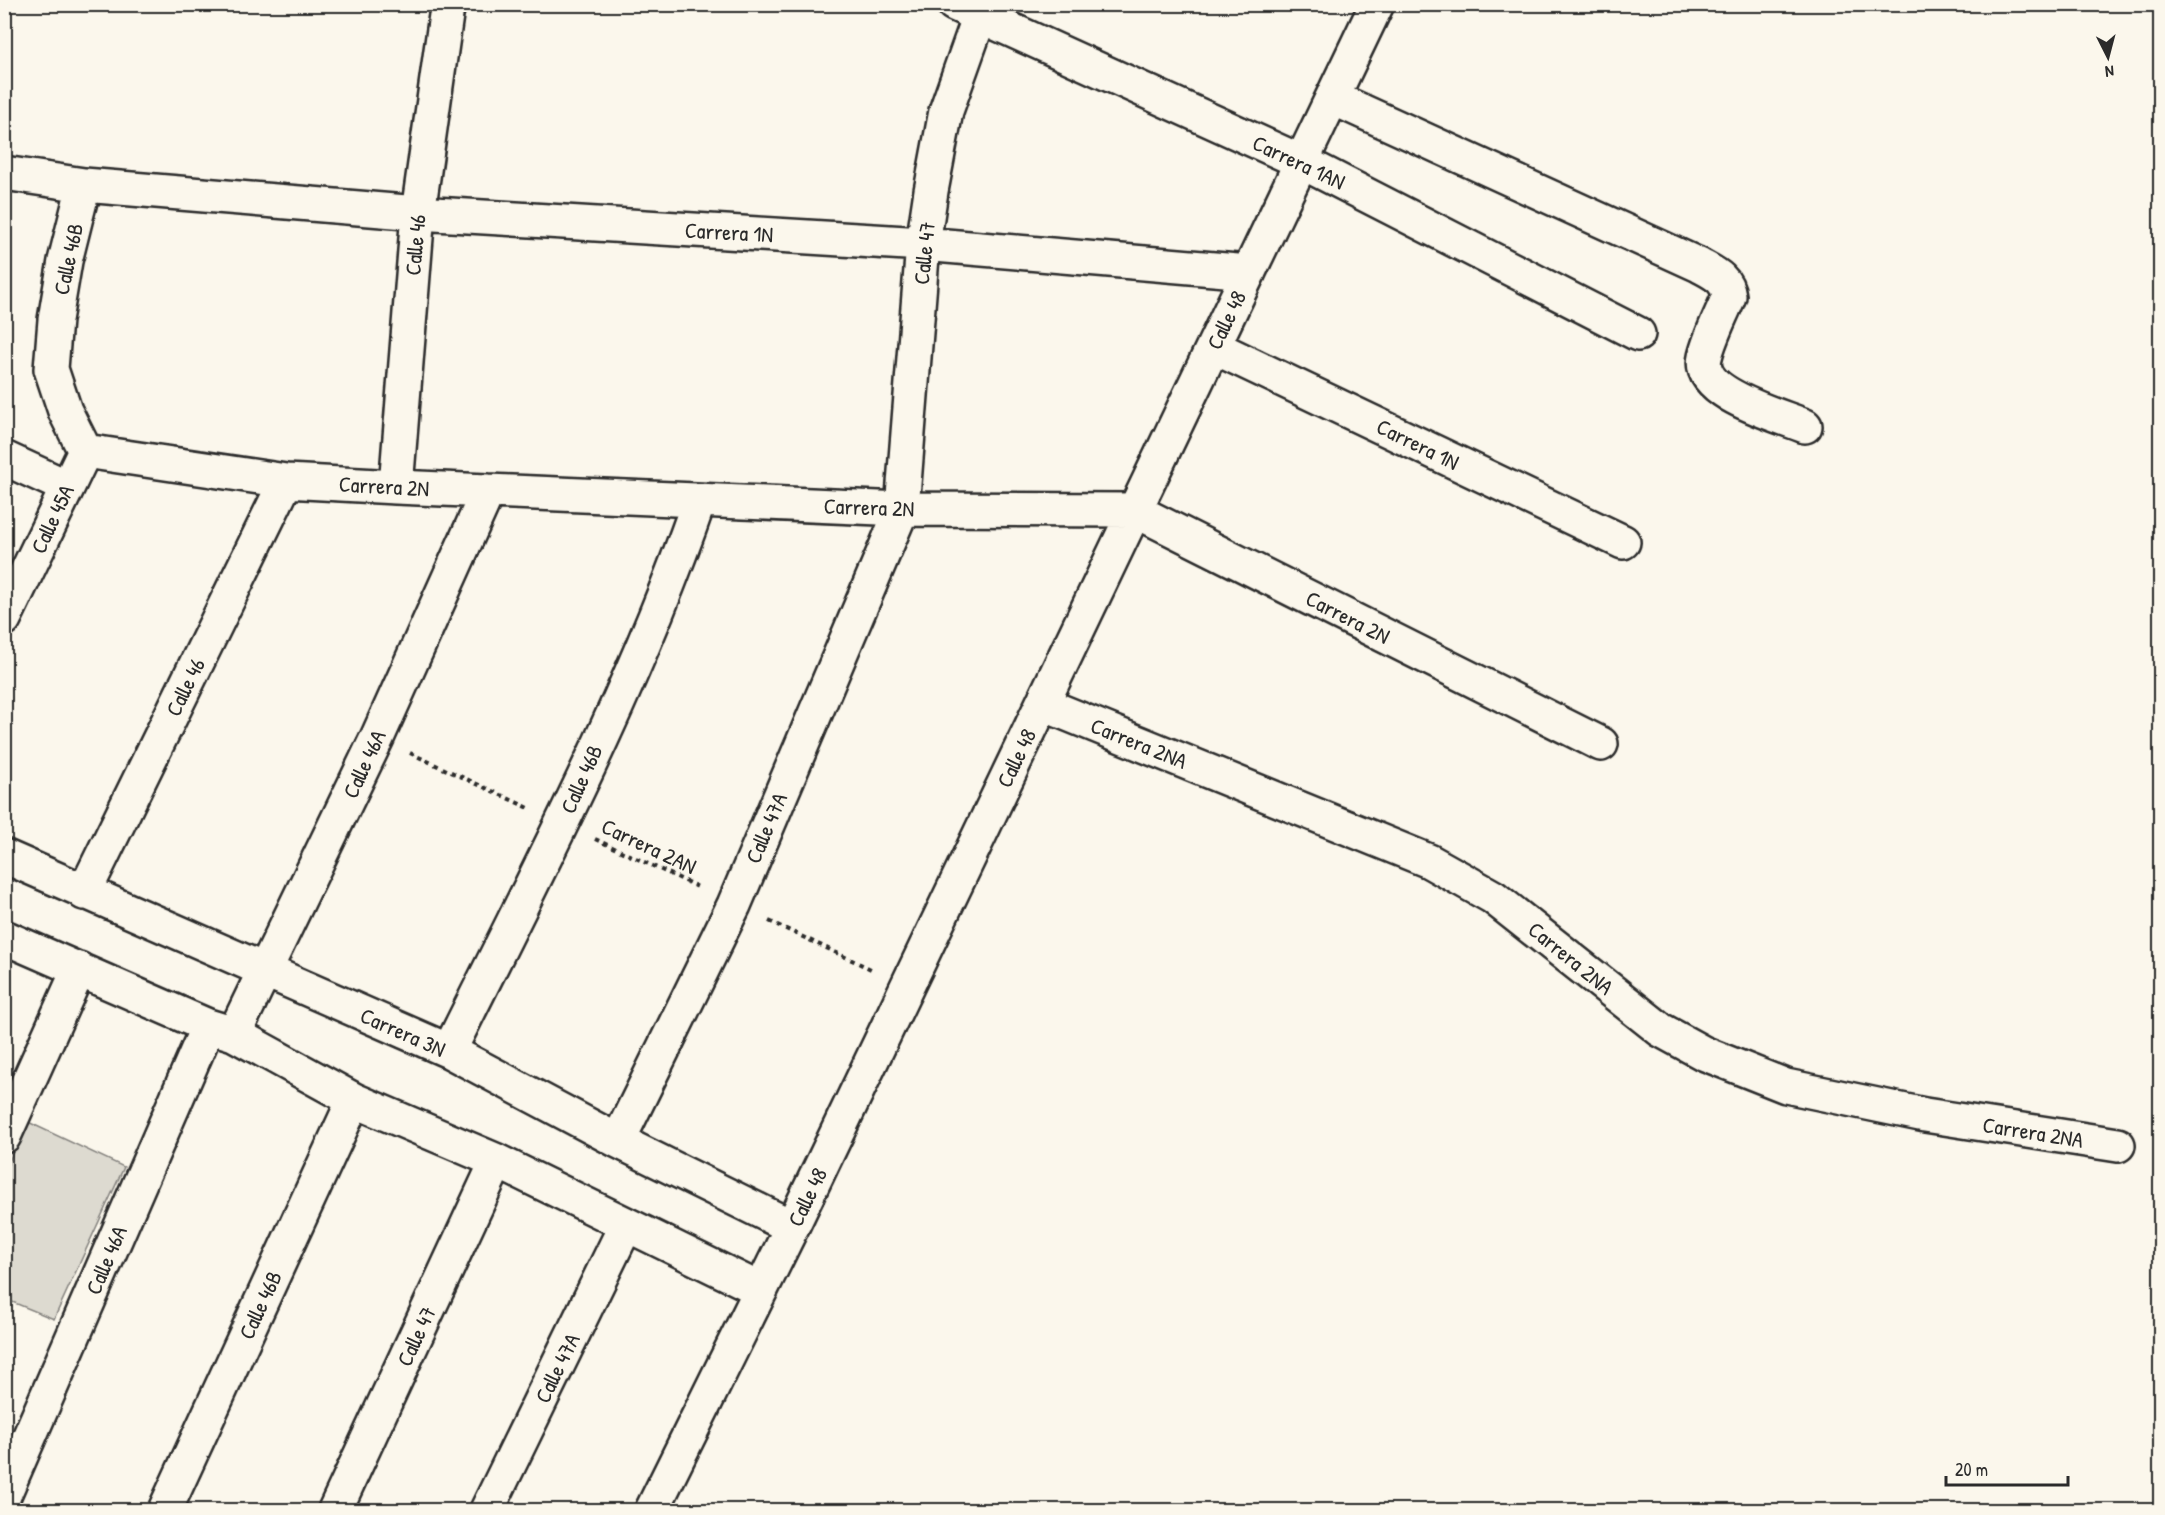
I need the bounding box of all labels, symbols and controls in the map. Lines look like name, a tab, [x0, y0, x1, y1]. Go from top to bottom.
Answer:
north arrow	[2078, 27, 2138, 87]
text: N	[2104, 61, 2115, 83]
street label: Carrera 1AN	[1248, 127, 1350, 197]
street label: Calle 46	[397, 213, 433, 277]
street label: Carrera 1N	[684, 215, 774, 249]
street label: Calle 47	[906, 220, 942, 286]
street label: Calle 46B	[46, 221, 90, 297]
street label: Calle 48	[1199, 286, 1253, 354]
street label: Carrera 1N	[1372, 411, 1464, 477]
street label: Carrera 2N	[338, 469, 430, 503]
street label: Calle 45A	[23, 480, 81, 558]
street label: Carrera 2N	[823, 490, 915, 524]
street label: Carrera 2N	[1301, 583, 1395, 651]
street label: Calle 46	[158, 653, 212, 721]
street label: Carrera 2NA	[1086, 710, 1192, 776]
street label: Calle 48	[989, 724, 1043, 792]
street label: Calle 46A	[335, 725, 393, 803]
street label: Calle 46B	[553, 740, 609, 818]
street label: Calle 47A	[738, 788, 794, 868]
street label: Carrera 2AN	[597, 811, 701, 881]
street label: Carrera 2NA	[1522, 914, 1620, 1002]
street label: Carrera 3N	[356, 1000, 450, 1064]
street label: Carrera 2NA	[1981, 1109, 2086, 1155]
street label: Calle 48	[780, 1163, 834, 1231]
street label: Calle 46A	[78, 1221, 134, 1299]
street label: Calle 46B	[231, 1266, 289, 1344]
street label: Calle 47	[389, 1301, 443, 1371]
street label: Calle 47A	[527, 1328, 587, 1408]
scale bar	[1946, 1449, 2068, 1487]
text: 20 m	[1955, 1457, 1988, 1482]

